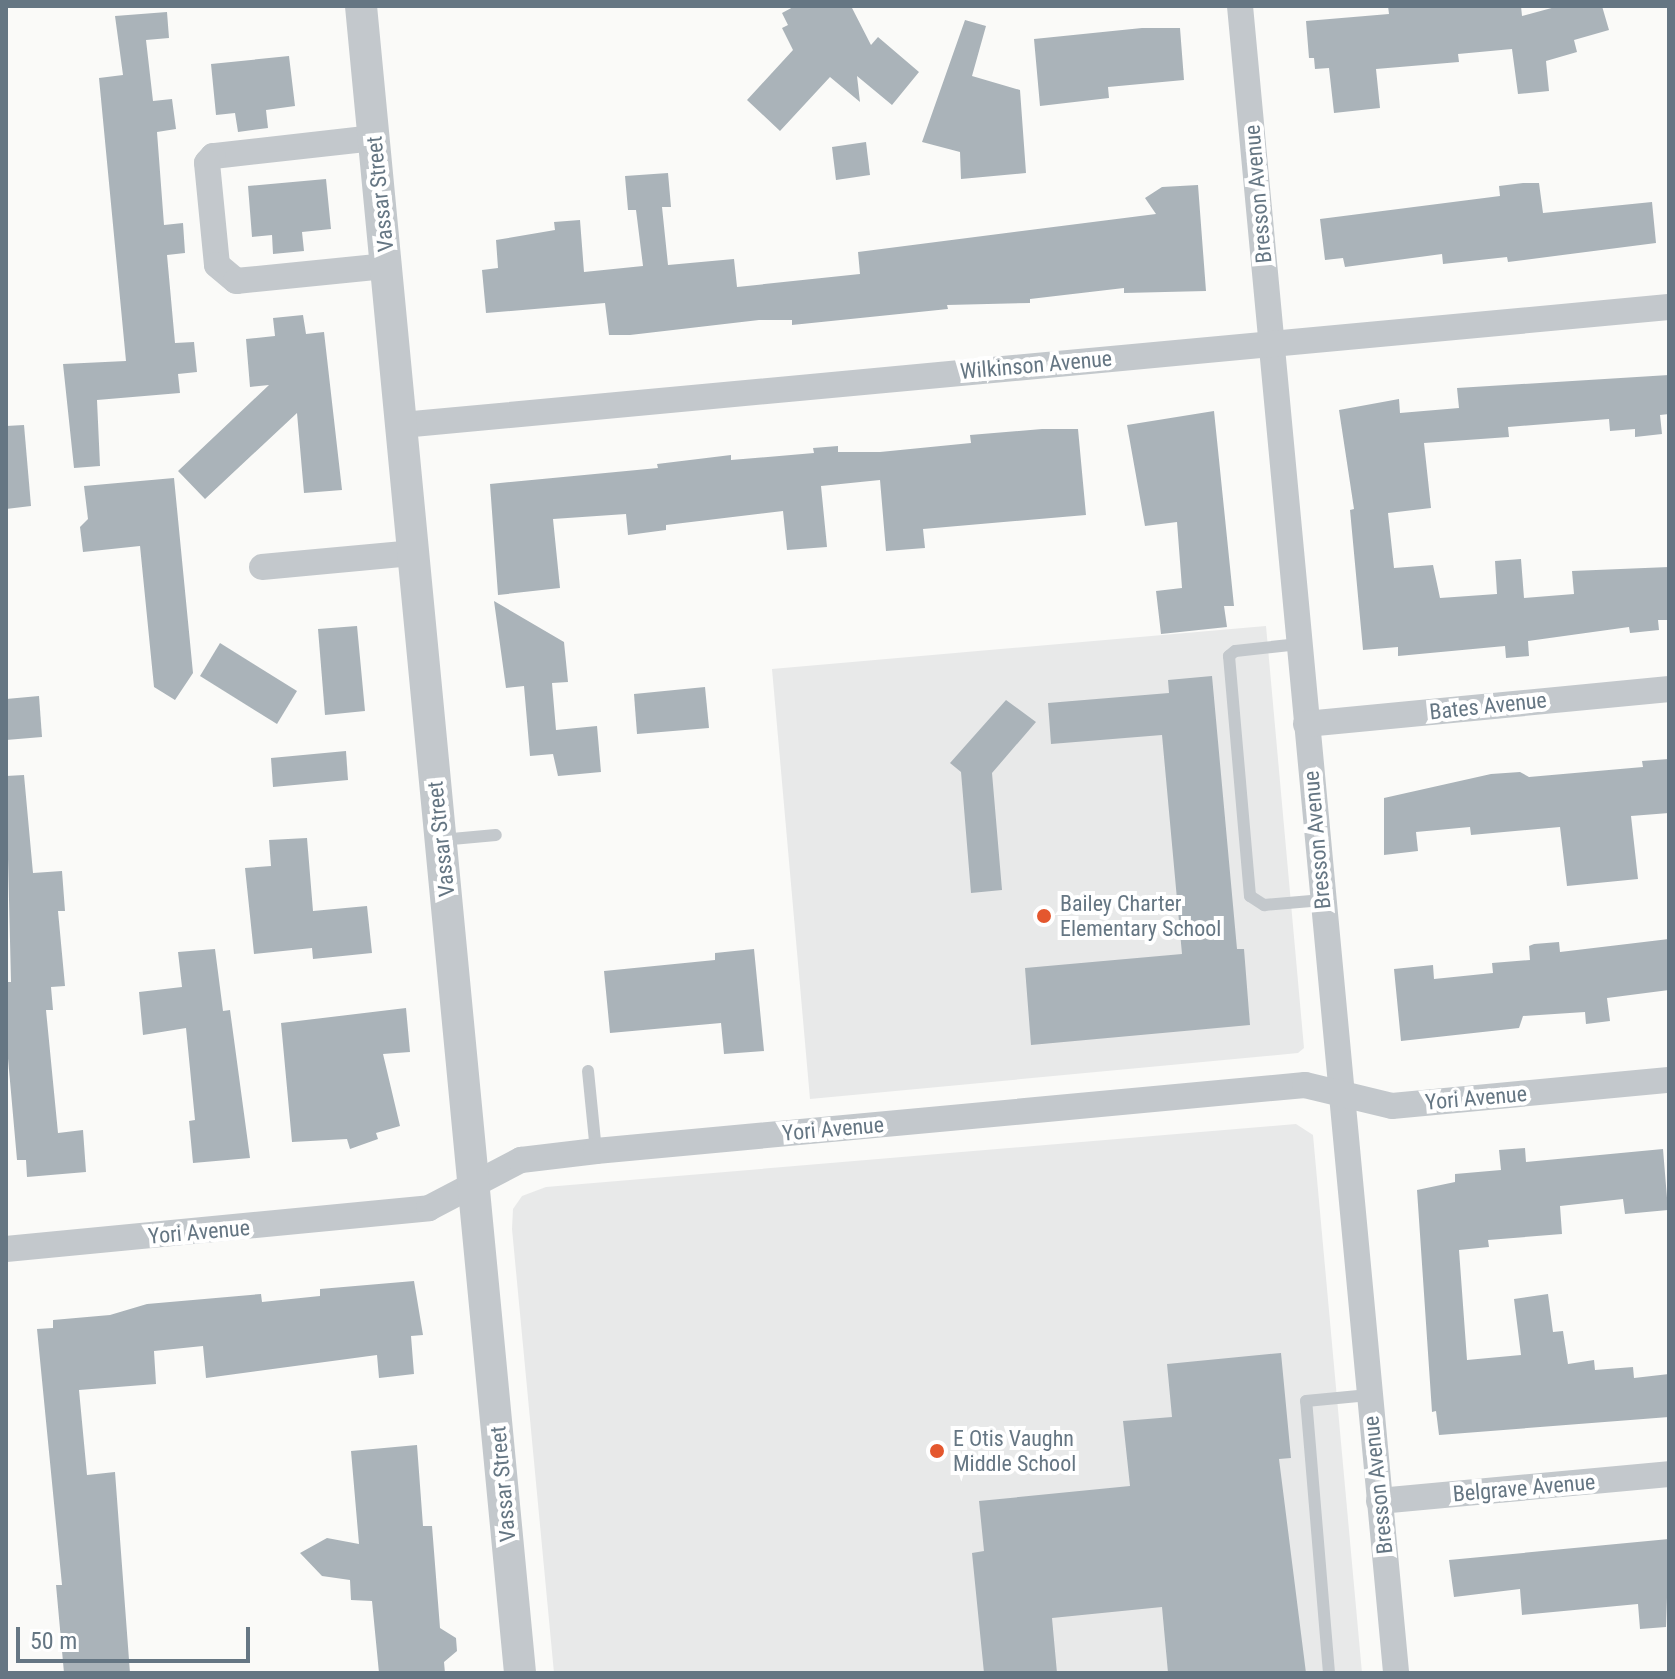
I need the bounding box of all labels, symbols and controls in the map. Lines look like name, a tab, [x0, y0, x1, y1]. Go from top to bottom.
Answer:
street label: Bresson Avenue	[1239, 124, 1277, 264]
street label: Vassar Street	[361, 135, 399, 253]
street label: Wilkinson Avenue	[959, 345, 1113, 385]
street label: Bates Avenue	[1428, 687, 1548, 725]
street label: Bresson Avenue	[1298, 770, 1336, 910]
street label: Vassar Street	[422, 780, 460, 898]
place label: Bailey Charter Elementary School	[1060, 890, 1221, 942]
marker: Bailey Charter Elementary School	[1035, 907, 1053, 925]
street label: Yori Avenue	[1424, 1080, 1528, 1116]
street label: Yori Avenue	[781, 1111, 885, 1147]
street label: Yori Avenue	[147, 1214, 251, 1250]
street label: Bresson Avenue	[1358, 1415, 1398, 1555]
street label: Vassar Street	[485, 1425, 521, 1543]
place label: E Otis Vaughn Middle School	[953, 1425, 1076, 1476]
marker: E Otis Vaughn Middle School	[928, 1442, 946, 1460]
street label: Belgrave Avenue	[1452, 1469, 1596, 1507]
scale bar	[20, 1611, 254, 1661]
text: 50 m	[30, 1627, 77, 1655]

